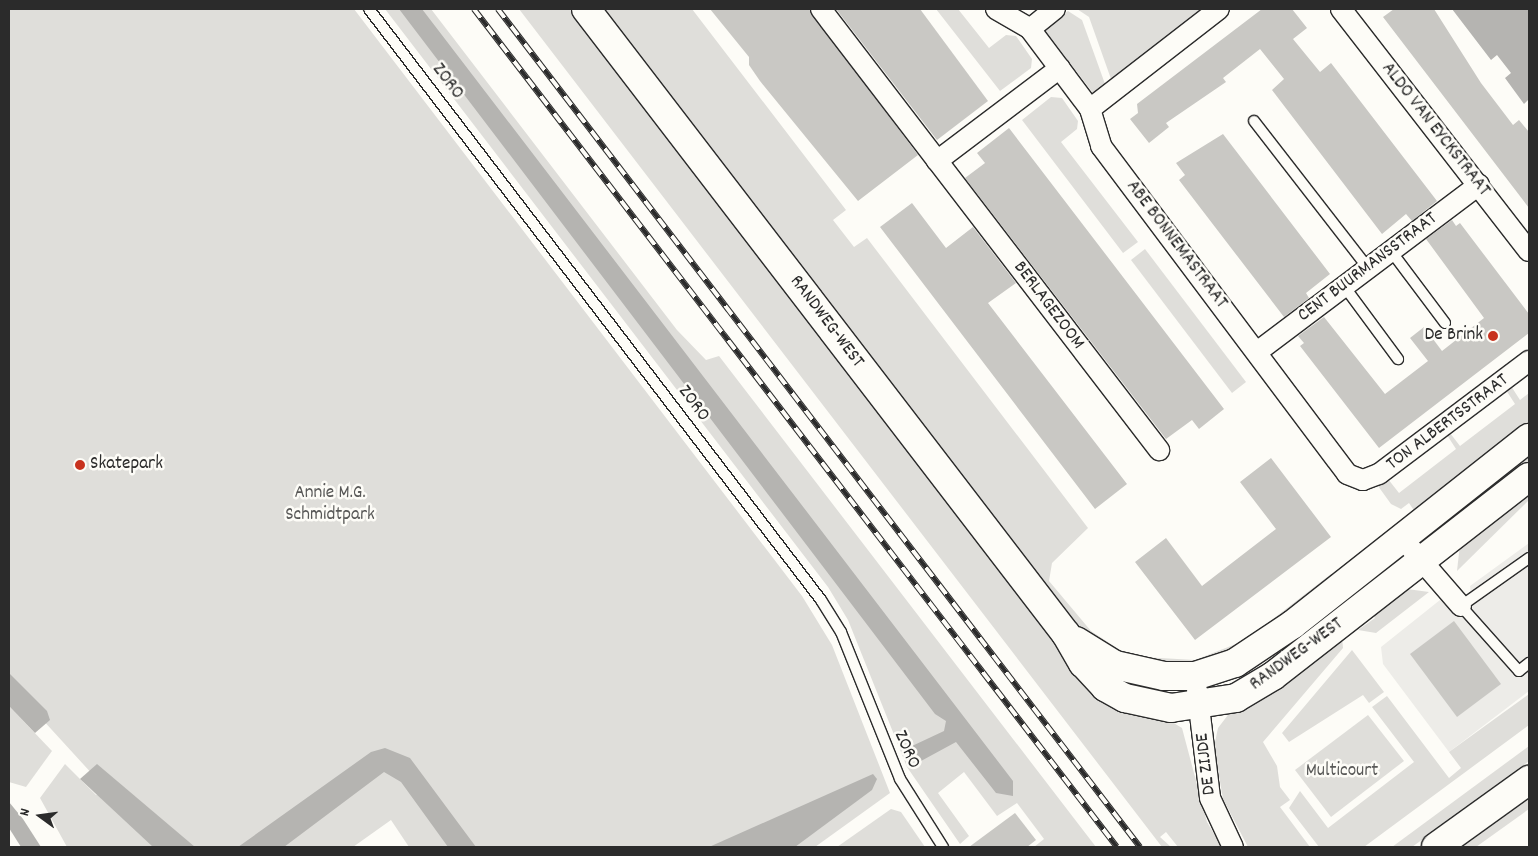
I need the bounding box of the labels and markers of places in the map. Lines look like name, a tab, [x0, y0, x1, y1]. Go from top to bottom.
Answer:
place label: De Brink	[1424, 325, 1483, 347]
marker: De Brink	[1487, 330, 1499, 342]
place label: Skatepark	[90, 454, 163, 476]
marker: Skatepark	[74, 459, 86, 471]

